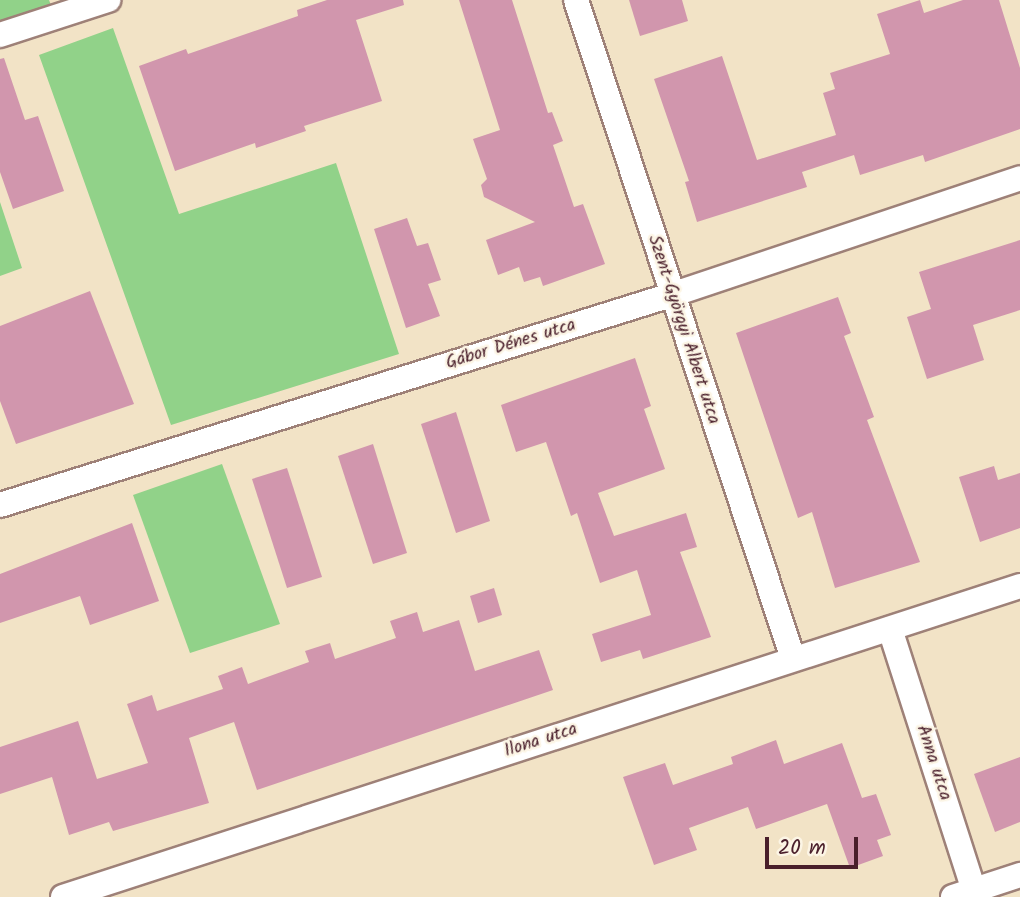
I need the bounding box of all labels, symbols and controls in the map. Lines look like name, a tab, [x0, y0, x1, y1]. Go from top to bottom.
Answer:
street label: Szent-Györgyi Albert utca	[642, 233, 724, 427]
street label: Gábor Dénes utca	[444, 315, 578, 375]
street label: Ilona utca	[502, 719, 580, 763]
street label: Anna utca	[911, 723, 955, 803]
scale bar	[768, 824, 861, 868]
text: 20 m	[778, 832, 826, 865]

